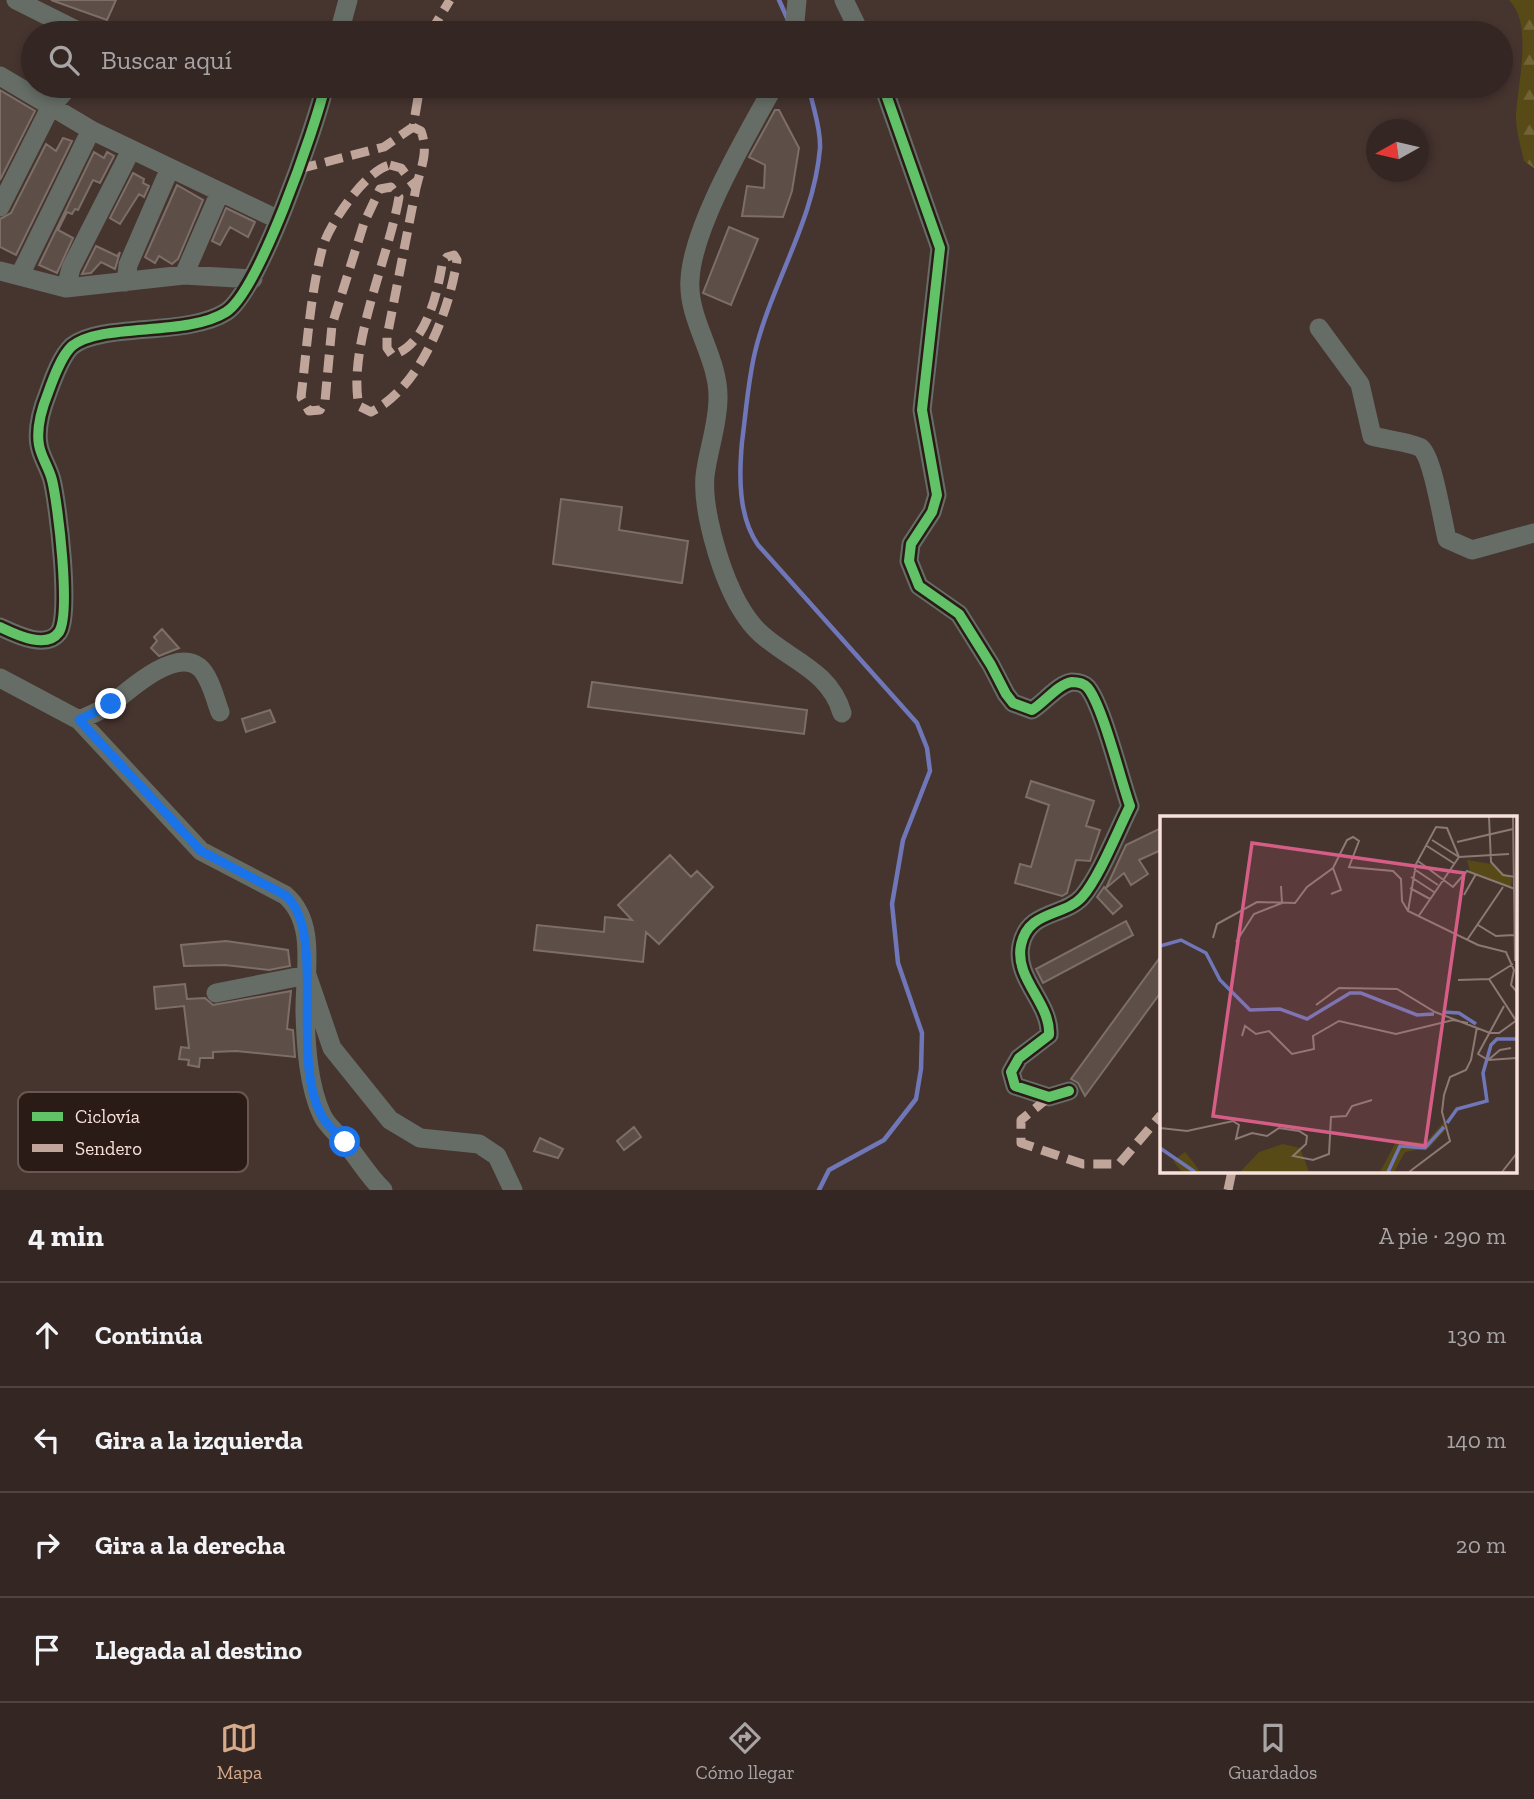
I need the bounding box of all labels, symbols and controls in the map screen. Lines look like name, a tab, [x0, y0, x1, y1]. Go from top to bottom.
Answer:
search box	[21, 21, 1513, 98]
icon: search	[45, 41, 83, 79]
text: Buscar aquí	[101, 44, 232, 76]
north arrow	[1366, 119, 1429, 182]
route end	[95, 688, 126, 719]
inset map	[1160, 816, 1516, 1172]
legend	[18, 1092, 248, 1172]
text: Ciclovía	[75, 1105, 140, 1128]
route start	[329, 1126, 360, 1157]
text: Sendero	[75, 1137, 142, 1160]
text: 4 min	[28, 1218, 104, 1254]
text: A pie · 290 m	[1379, 1222, 1506, 1250]
icon: ahead	[28, 1316, 66, 1354]
text: Continúa	[95, 1319, 203, 1351]
text: 130 m	[1448, 1321, 1506, 1349]
icon: left	[28, 1421, 66, 1459]
text: Gira a la izquierda	[95, 1424, 303, 1456]
text: 140 m	[1446, 1426, 1506, 1454]
icon: right	[28, 1526, 66, 1564]
text: Gira a la derecha	[95, 1529, 285, 1561]
text: 20 m	[1456, 1531, 1506, 1559]
icon: arrive	[28, 1631, 66, 1669]
text: Llegada al destino	[95, 1634, 302, 1666]
tab: Mapa	[217, 1719, 262, 1784]
tab: Cómo llegar	[696, 1719, 795, 1784]
tab: Guardados	[1228, 1719, 1317, 1784]

